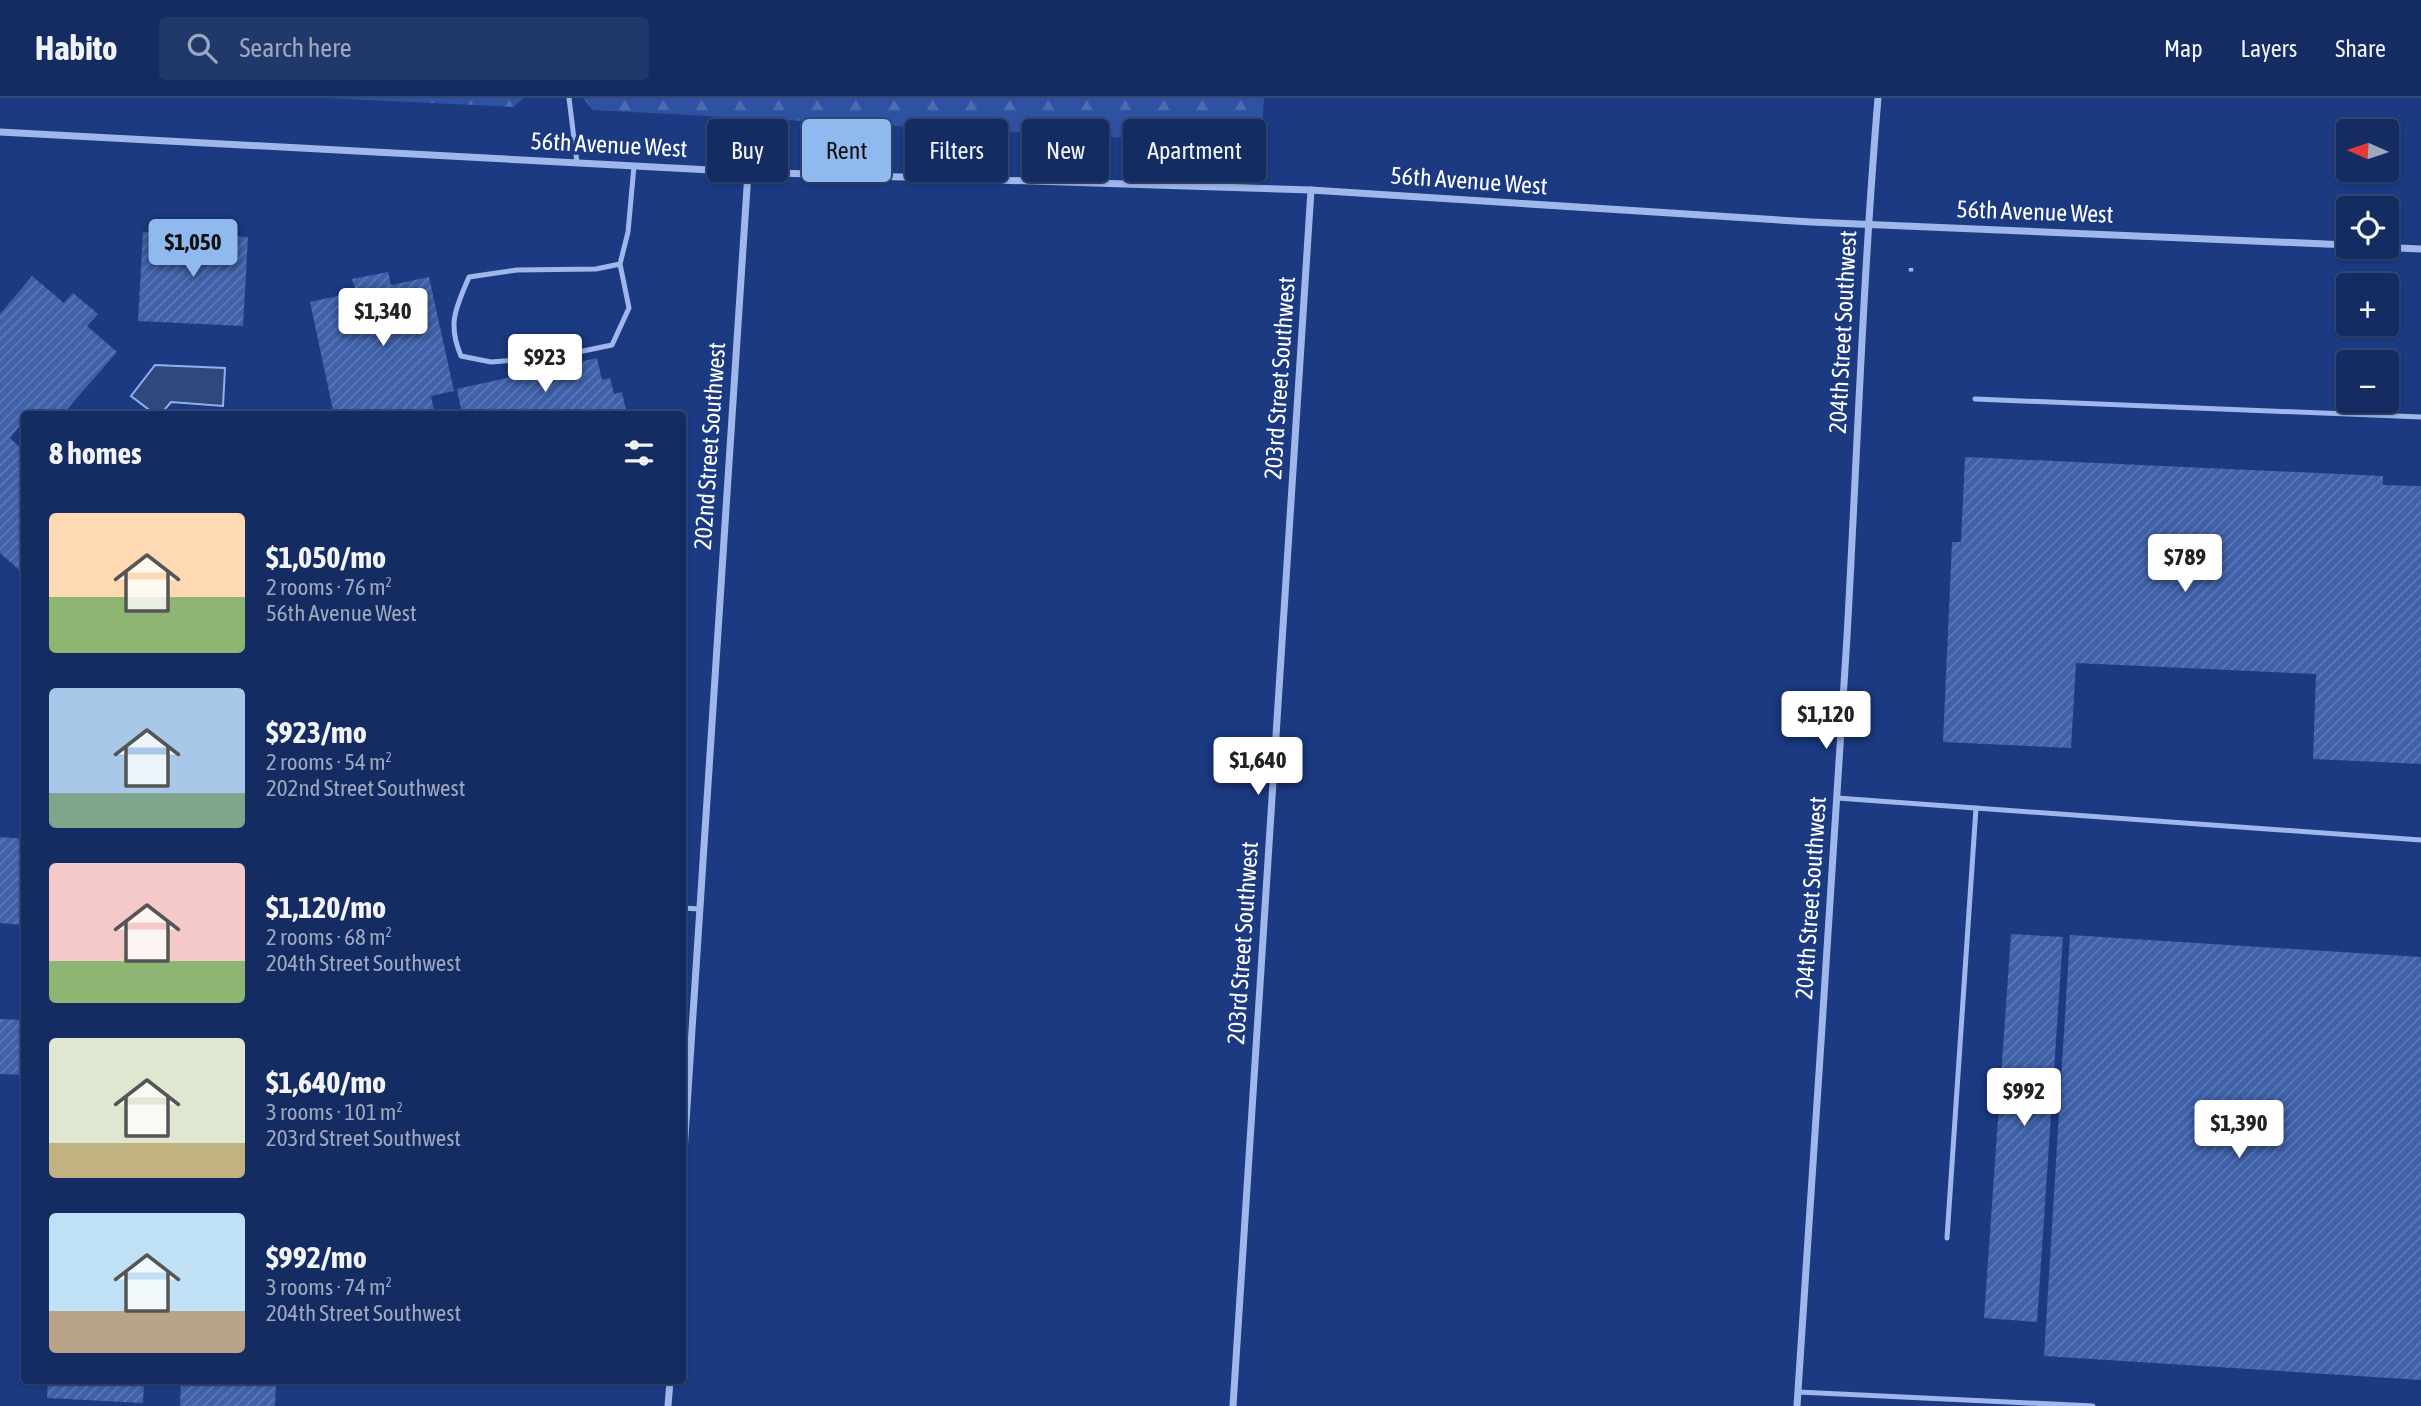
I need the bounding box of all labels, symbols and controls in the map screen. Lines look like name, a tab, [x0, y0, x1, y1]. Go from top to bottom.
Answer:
search box	[159, 17, 649, 80]
text: Habito	[35, 29, 117, 67]
icon: search	[183, 29, 221, 67]
text: Search here	[239, 33, 352, 63]
text: Map	[2164, 35, 2203, 62]
text: Layers	[2241, 35, 2297, 62]
text: Share	[2335, 35, 2386, 62]
chip: Buy	[707, 119, 788, 182]
chip: Rent	[802, 119, 891, 182]
chip: Filters	[905, 119, 1008, 182]
chip: New	[1022, 119, 1109, 182]
chip: Apartment	[1123, 119, 1266, 182]
north arrow	[2336, 119, 2399, 182]
map controls	[2336, 119, 2399, 413]
street label: 56th Avenue West	[530, 127, 688, 162]
street label: 56th Avenue West	[1390, 162, 1548, 199]
street label: 56th Avenue West	[1956, 195, 2114, 228]
button: locate	[2336, 196, 2399, 259]
pin: $1,050	[136, 220, 250, 279]
text: $1,050	[165, 229, 222, 255]
street label: 204th Street Southwest	[1824, 230, 1861, 434]
button: +	[2336, 273, 2399, 336]
street label: 203rd Street Southwest	[1259, 275, 1300, 480]
pin: $1,340	[326, 288, 440, 348]
text: $1,340	[355, 298, 412, 324]
pin: $923	[504, 334, 586, 394]
street label: 202nd Street Southwest	[689, 341, 730, 551]
text: $923	[524, 344, 566, 370]
button: −	[2336, 350, 2399, 413]
icon: filters	[620, 434, 658, 472]
text: 8 homes	[49, 436, 142, 470]
pin: $789	[2144, 534, 2226, 594]
text: $1,050/mo	[266, 540, 386, 574]
icon: home	[105, 541, 189, 625]
text: $789	[2164, 544, 2206, 570]
text: 2 rooms · 76 m²	[266, 574, 392, 600]
text: 56th Avenue West	[266, 600, 417, 626]
pin: $1,120	[1769, 692, 1883, 751]
text: $1,120	[1798, 701, 1855, 727]
text: $923/mo	[266, 715, 367, 749]
icon: home	[105, 716, 189, 800]
pin: $1,640	[1201, 738, 1315, 797]
text: $1,640	[1230, 747, 1287, 773]
text: 2 rooms · 54 m²	[266, 749, 392, 775]
text: 202nd Street Southwest	[266, 775, 465, 801]
street label: 204th Street Southwest	[1790, 795, 1831, 1000]
street label: 203rd Street Southwest	[1222, 840, 1263, 1045]
text: $1,120/mo	[266, 890, 386, 924]
icon: home	[105, 891, 189, 975]
text: 2 rooms · 68 m²	[266, 924, 392, 950]
text: 204th Street Southwest	[266, 950, 461, 976]
text: $1,640/mo	[266, 1065, 386, 1099]
icon: home	[105, 1066, 189, 1150]
pin: $992	[1983, 1068, 2065, 1128]
text: $992	[2003, 1078, 2045, 1104]
text: 3 rooms · 101 m²	[266, 1099, 403, 1125]
pin: $1,390	[2182, 1100, 2296, 1160]
text: $1,390	[2211, 1110, 2268, 1136]
text: 203rd Street Southwest	[266, 1125, 461, 1151]
text: $992/mo	[266, 1240, 367, 1274]
icon: home	[105, 1241, 189, 1325]
text: 3 rooms · 74 m²	[266, 1274, 392, 1300]
text: 204th Street Southwest	[266, 1300, 461, 1326]

